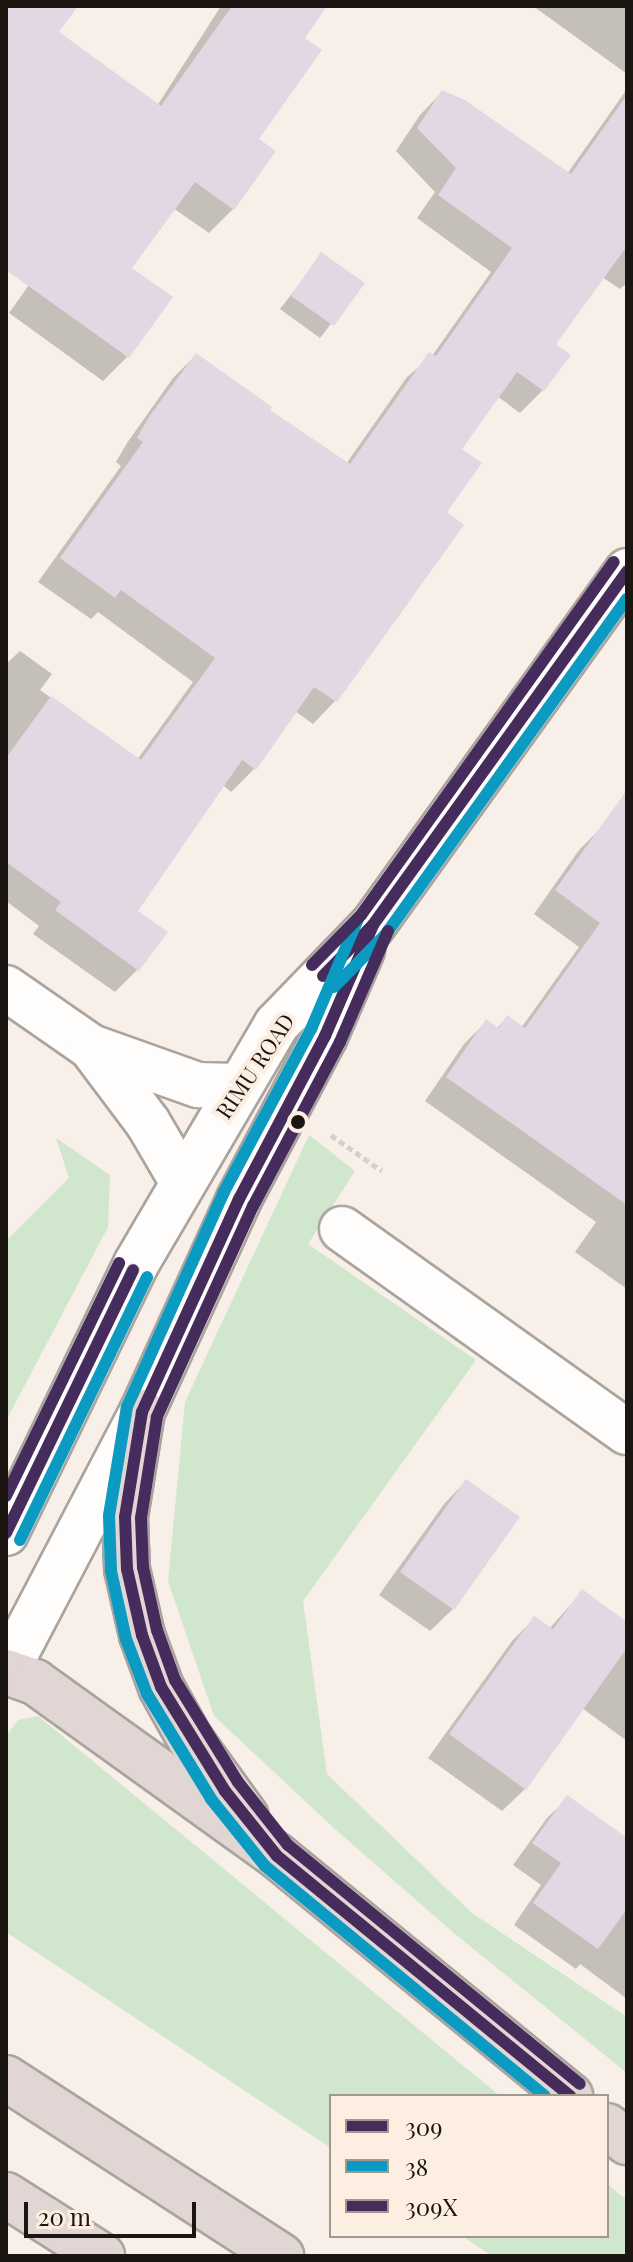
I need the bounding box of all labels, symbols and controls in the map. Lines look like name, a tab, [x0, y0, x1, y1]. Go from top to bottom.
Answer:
street label: RIMU ROAD	[210, 1009, 300, 1123]
unlabelled marker	[290, 1114, 306, 1130]
legend	[329, 2094, 609, 2238]
text: 309	[405, 2110, 442, 2142]
text: 38	[405, 2150, 428, 2182]
scale bar	[28, 2186, 200, 2236]
text: 309X	[405, 2190, 458, 2222]
text: 20 m	[38, 2200, 91, 2232]

